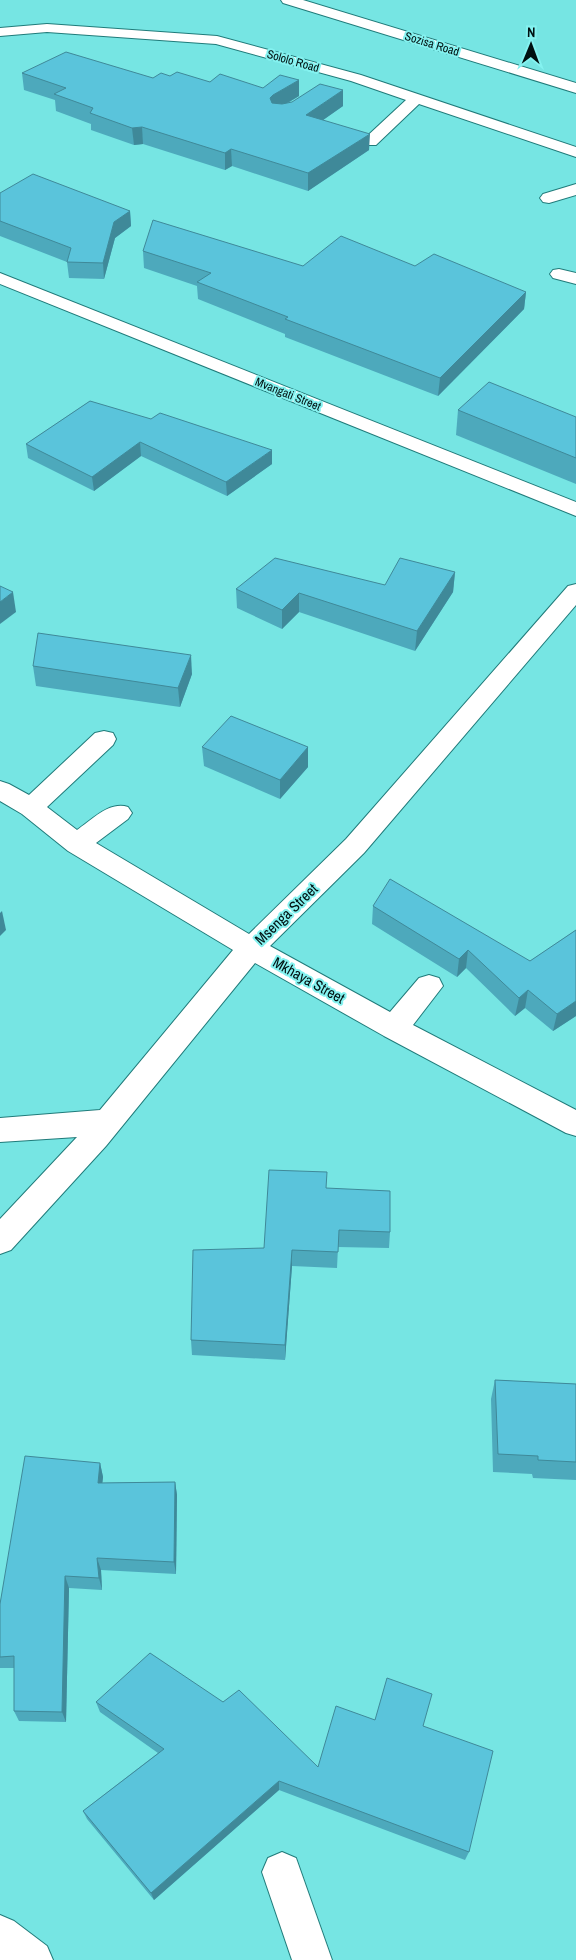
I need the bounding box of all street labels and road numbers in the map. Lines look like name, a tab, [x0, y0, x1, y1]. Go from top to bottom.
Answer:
street label: Sozisa Road	[403, 28, 461, 60]
street label: Sololo Road	[265, 46, 321, 76]
street label: Mvangati Street	[253, 374, 323, 415]
street label: Msenga Street	[250, 878, 322, 949]
street label: Mkhaya Street	[269, 952, 349, 1009]

